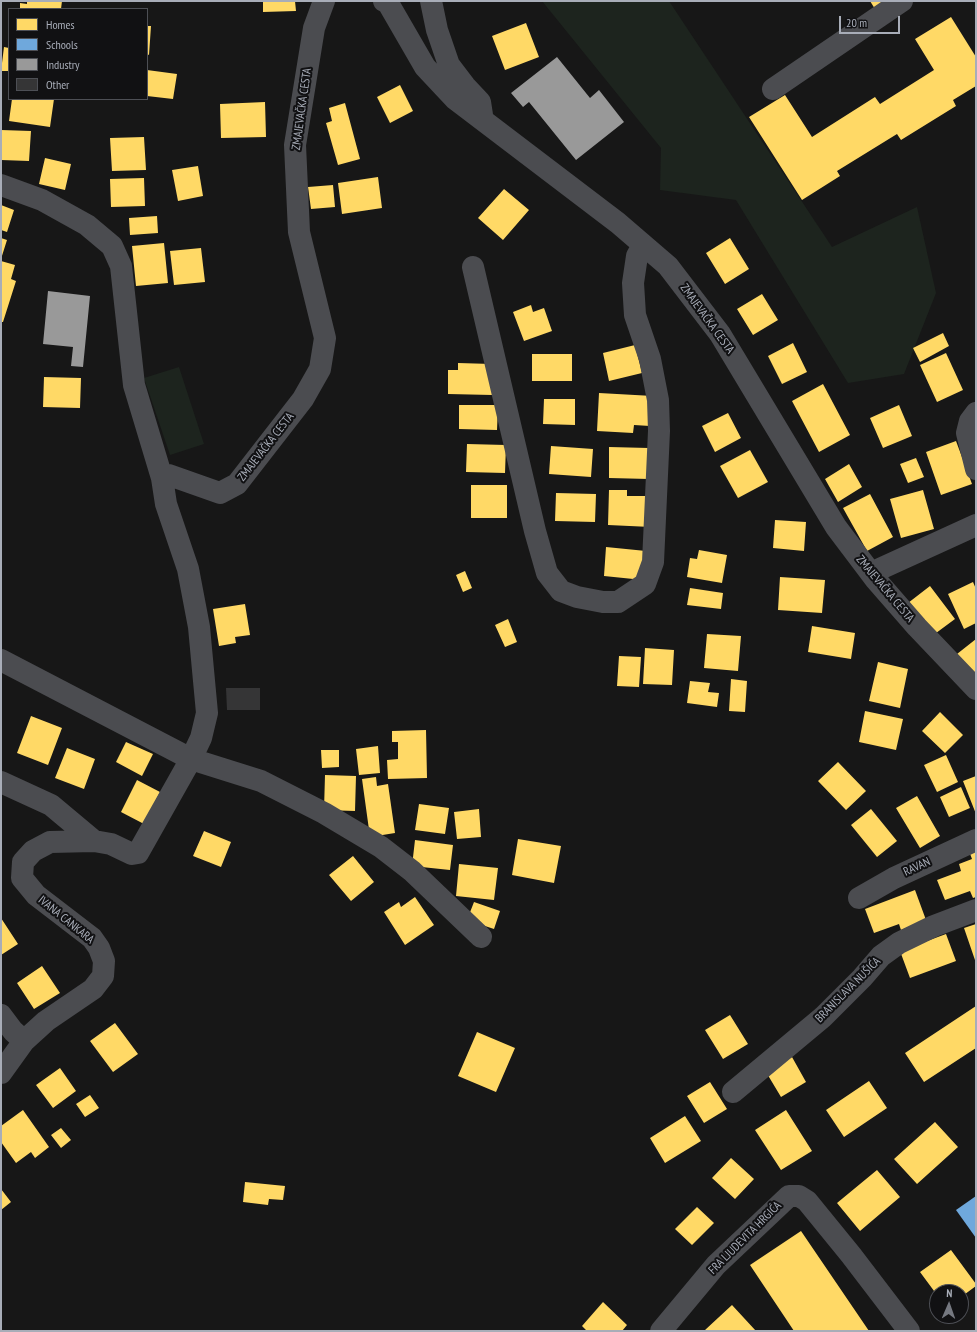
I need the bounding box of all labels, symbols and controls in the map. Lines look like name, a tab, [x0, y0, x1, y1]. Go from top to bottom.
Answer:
legend	[8, 8, 148, 100]
scale bar	[841, 8, 902, 34]
text: 20 m	[846, 15, 867, 30]
text: Homes	[46, 17, 74, 32]
text: Schools	[46, 37, 78, 52]
text: Industry	[46, 57, 80, 72]
street label: ZMAJEVAČKA CESTA	[289, 67, 315, 151]
text: Other	[46, 77, 69, 92]
street label: ZMAJEVAČKA CESTA	[677, 281, 737, 357]
street label: ZMAJEVAČKA CESTA	[235, 410, 297, 484]
street label: ZMAJEVAČKA CESTA	[853, 553, 917, 625]
street label: RAVAN	[901, 855, 933, 879]
street label: IVANA CANKARA	[35, 893, 97, 947]
street label: BRANISLAVA NUŠIĆA	[812, 954, 884, 1026]
street label: FRA LJUDEVITA HRGIĆA	[706, 1199, 784, 1277]
north arrow	[929, 1284, 969, 1324]
text: N	[946, 1286, 953, 1300]

